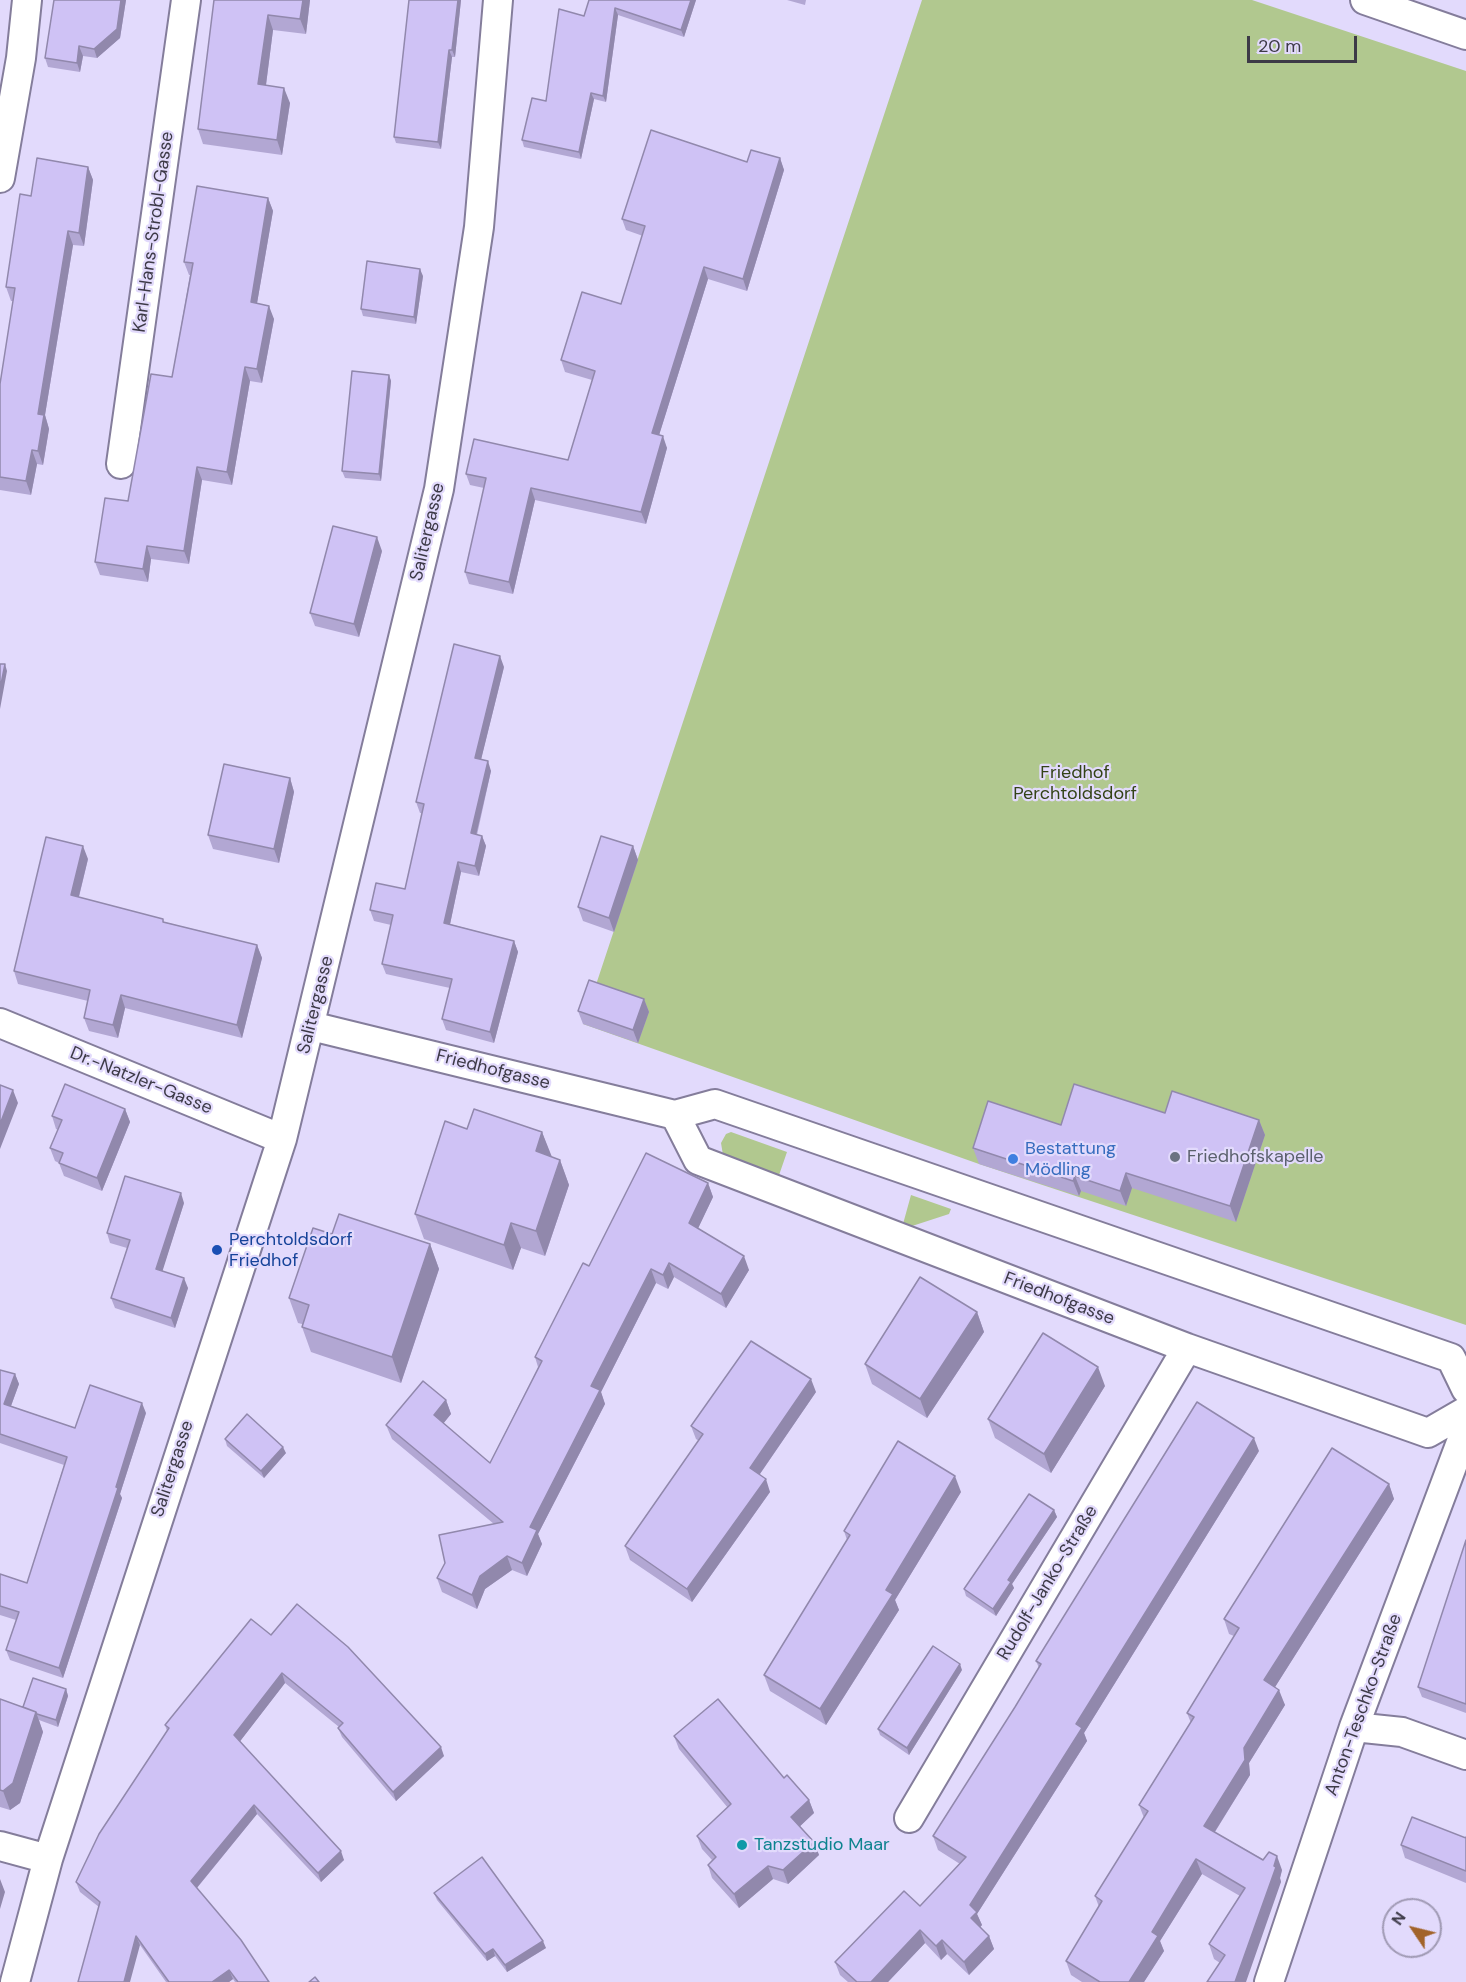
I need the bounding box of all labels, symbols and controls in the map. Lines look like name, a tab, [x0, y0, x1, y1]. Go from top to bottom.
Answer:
scale bar	[1250, 24, 1360, 62]
text: 20 m	[1258, 34, 1301, 58]
street label: Karl-Hans-Strobl-Gasse	[129, 130, 179, 334]
street label: Salitergasse	[406, 481, 450, 583]
park label: Friedhof Perchtoldsdorf	[1013, 762, 1137, 804]
street label: Salitergasse	[293, 954, 339, 1056]
street label: Dr.-Natzler-Gasse	[67, 1043, 215, 1119]
street label: Friedhofgasse	[434, 1045, 552, 1095]
place label: Bestattung Mödling	[1025, 1138, 1116, 1180]
place label: Friedhofskapelle	[1187, 1146, 1323, 1168]
marker: Friedhofskapelle	[1168, 1150, 1182, 1164]
marker: Bestattung Mödling	[1006, 1152, 1020, 1166]
place label: Perchtoldsdorf Friedhof	[229, 1229, 353, 1272]
marker: Perchtoldsdorf Friedhof	[210, 1243, 224, 1257]
street label: Friedhofgasse	[1001, 1268, 1117, 1330]
street label: Salitergasse	[147, 1418, 199, 1520]
street label: Rudolf-Janko-Straße	[993, 1502, 1103, 1664]
street label: Anton-Teschko-Straße	[1321, 1611, 1407, 1799]
place label: Tanzstudio Maar	[754, 1834, 890, 1856]
marker: Tanzstudio Maar	[735, 1838, 749, 1852]
north arrow	[1382, 1898, 1442, 1958]
text: N	[1387, 1908, 1410, 1929]

